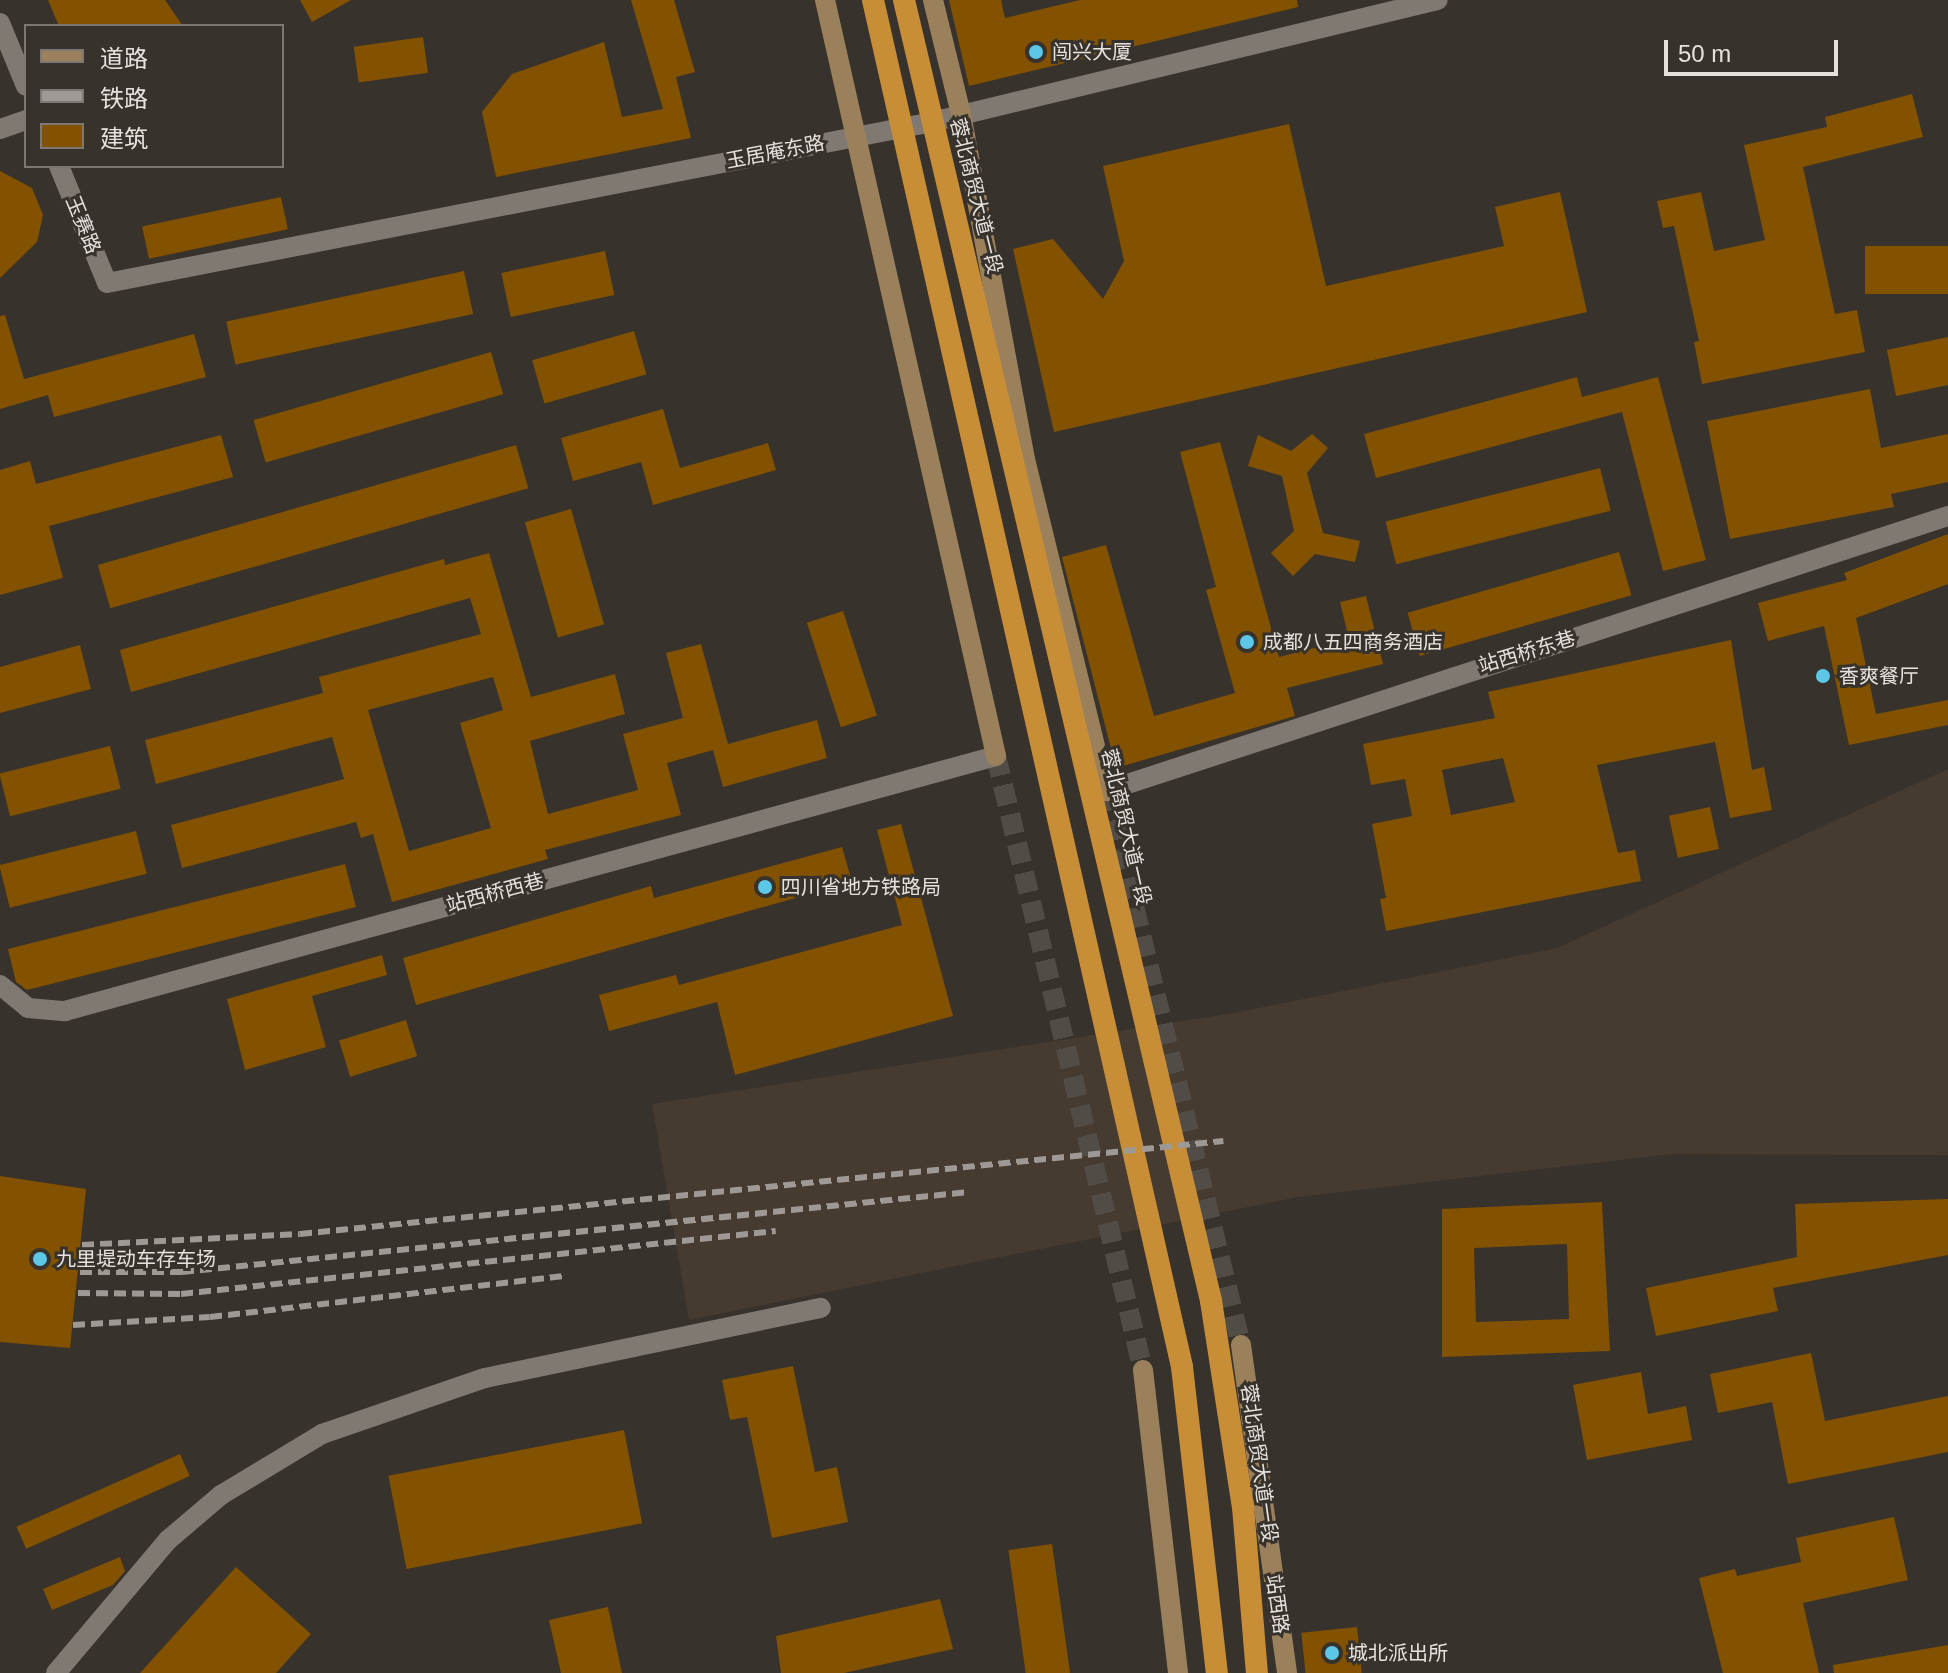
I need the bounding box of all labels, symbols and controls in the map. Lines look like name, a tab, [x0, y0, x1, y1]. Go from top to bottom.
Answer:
legend	[24, 24, 284, 168]
scale bar	[1668, 24, 1842, 74]
place label: 闯兴大厦	[1052, 40, 1132, 64]
text: 50 m	[1678, 40, 1731, 67]
marker: 闯兴大厦	[1027, 43, 1045, 61]
text: 道路	[100, 45, 148, 72]
text: 铁路	[100, 85, 148, 112]
street label: 蓉北商贸大道一段	[945, 115, 1007, 277]
text: 建筑	[100, 125, 148, 152]
street label: 玉居庵东路	[724, 131, 826, 173]
street label: 玉赛路	[61, 193, 105, 257]
street label: 站西桥东巷	[1476, 626, 1578, 678]
place label: 成都八五四商务酒店	[1263, 630, 1443, 654]
marker: 成都八五四商务酒店	[1238, 633, 1256, 651]
place label: 香爽餐厅	[1839, 664, 1919, 688]
marker: 香爽餐厅	[1814, 667, 1832, 685]
street label: 蓉北商贸大道一段	[1096, 746, 1156, 908]
street label: 站西桥西巷	[444, 868, 546, 918]
place label: 四川省地方铁路局	[781, 875, 941, 899]
marker: 四川省地方铁路局	[756, 878, 774, 896]
place label: 九里堤动车存车场	[56, 1247, 216, 1271]
marker: 九里堤动车存车场	[31, 1250, 49, 1268]
street label: 蓉北商贸大道一段	[1236, 1382, 1282, 1544]
street label: 站西路	[1261, 1573, 1293, 1635]
place label: 城北派出所	[1348, 1641, 1448, 1665]
marker: 城北派出所	[1323, 1644, 1341, 1662]

